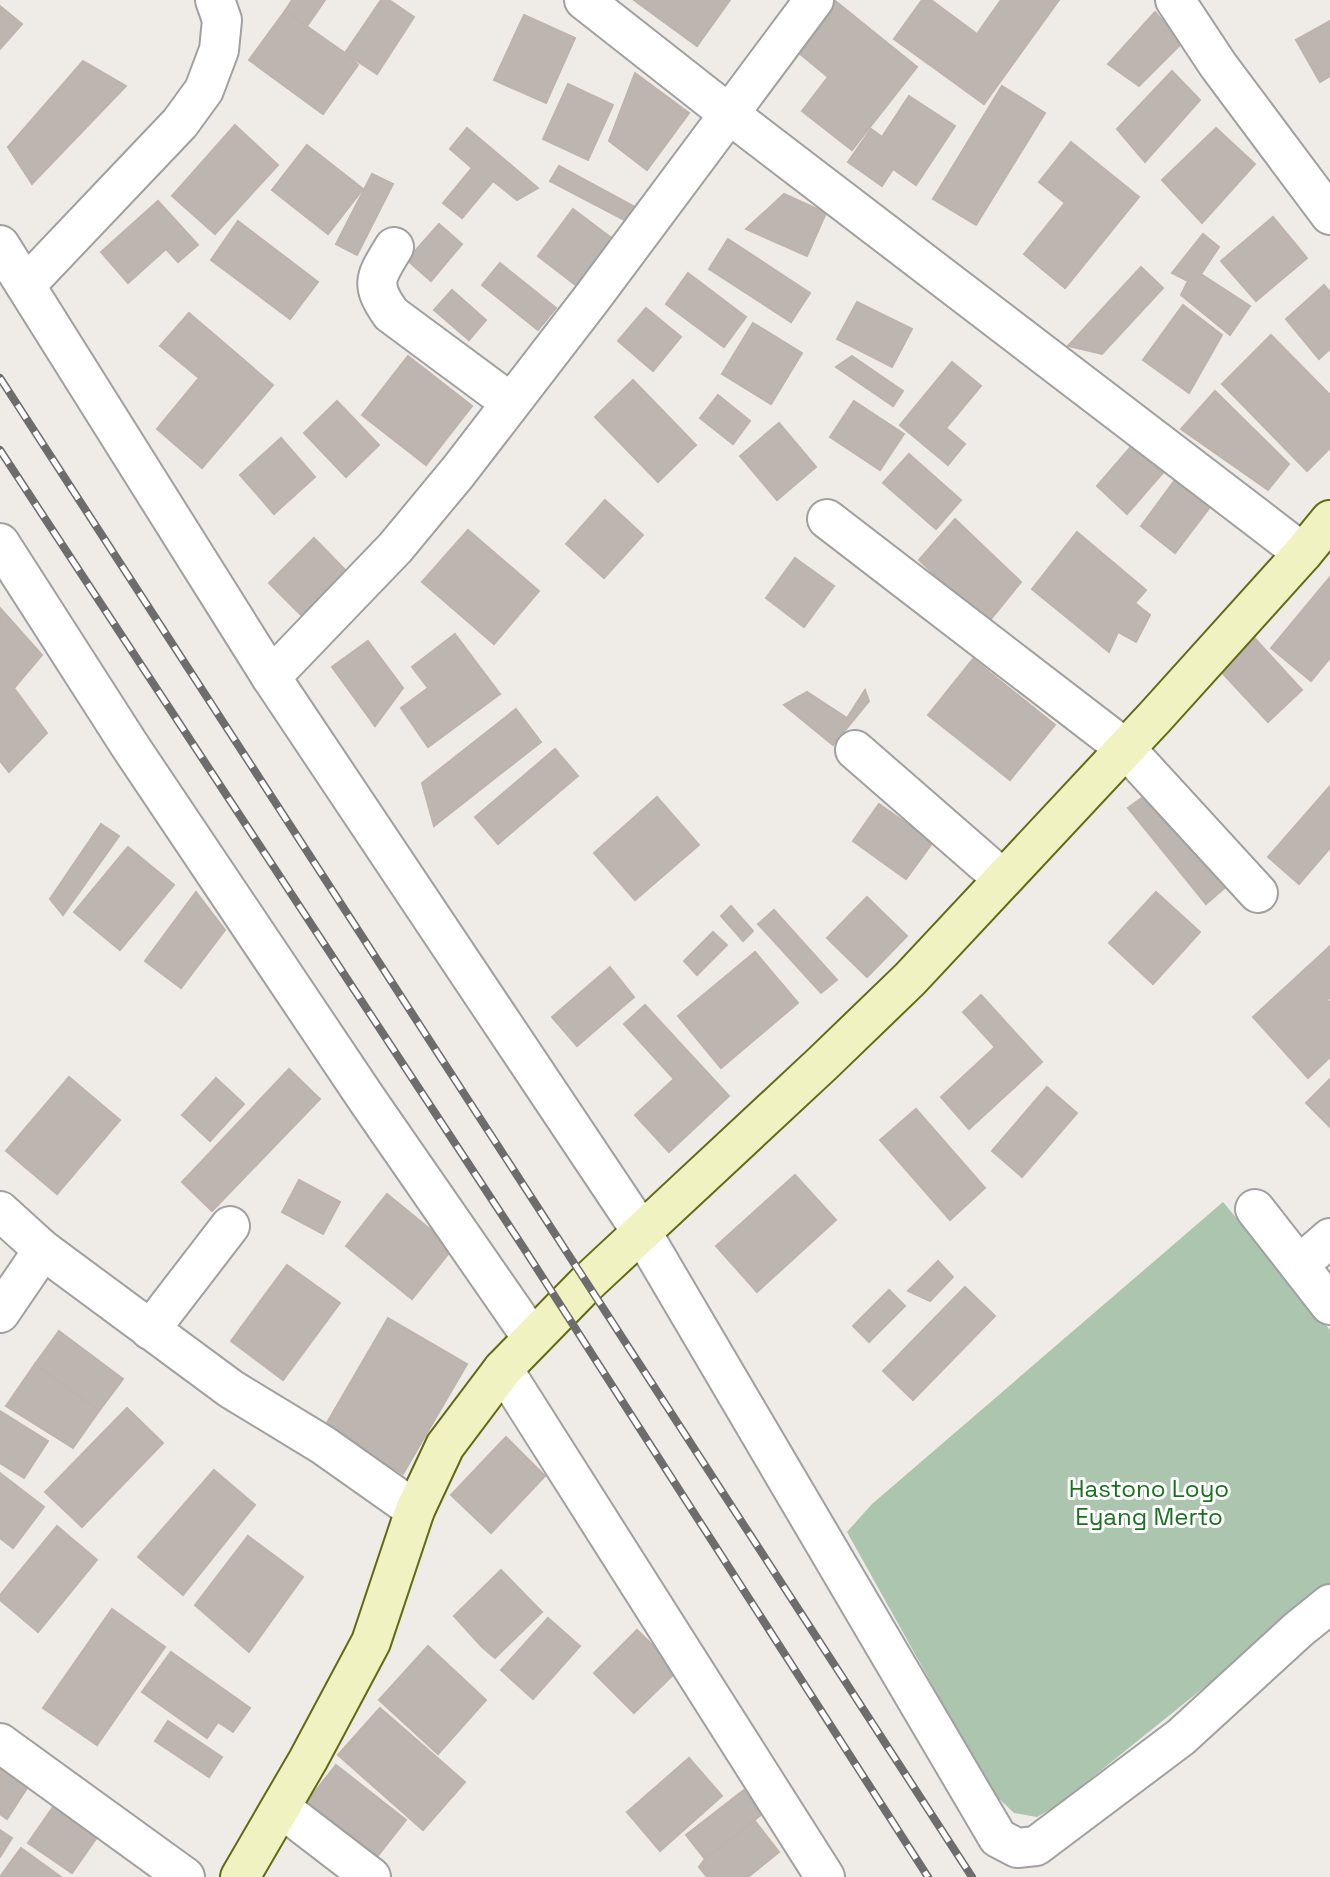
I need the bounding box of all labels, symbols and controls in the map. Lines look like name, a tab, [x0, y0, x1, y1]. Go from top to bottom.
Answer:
park label: Hastono Loyo Eyang Merto	[1069, 1473, 1229, 1532]

